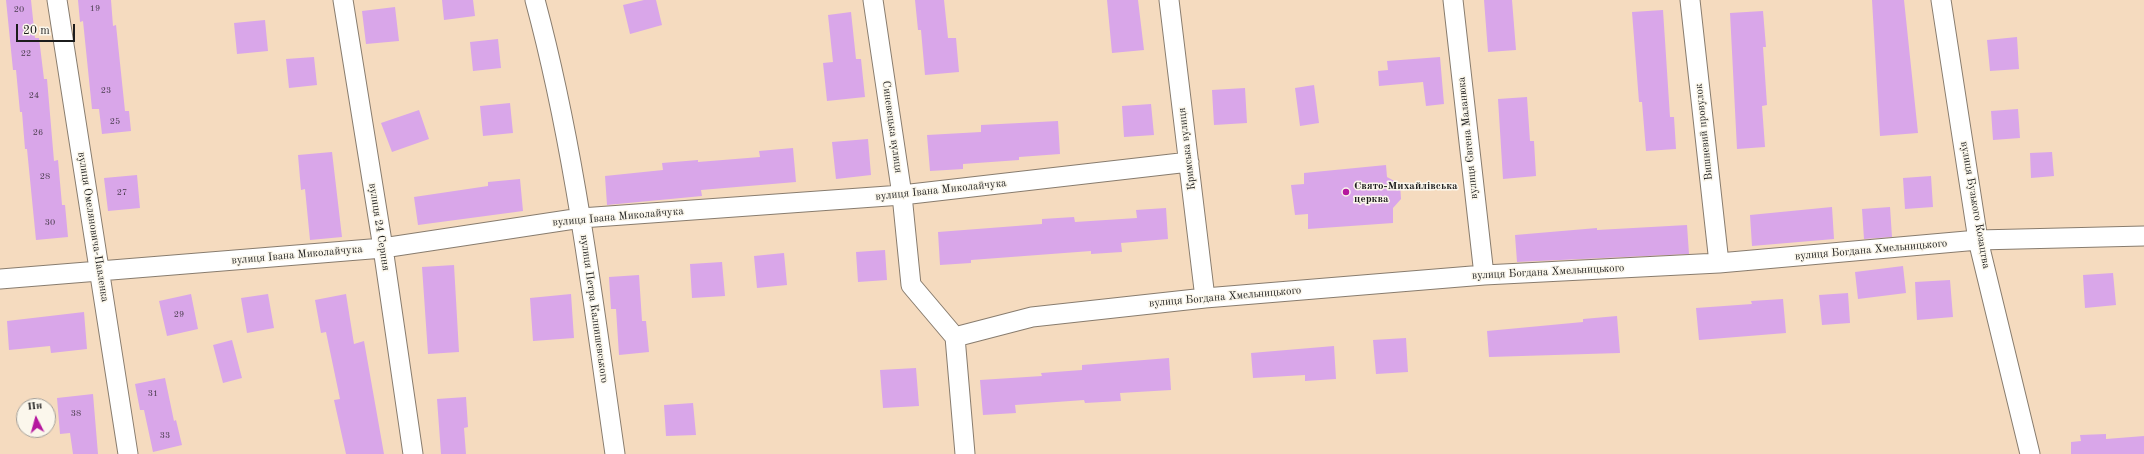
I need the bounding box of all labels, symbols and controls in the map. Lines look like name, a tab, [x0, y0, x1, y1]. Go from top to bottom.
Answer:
house number: 19	[90, 4, 100, 14]
house number: 20	[14, 5, 24, 15]
scale bar	[18, 16, 77, 42]
text: 20 m	[23, 25, 50, 37]
house number: 22	[21, 49, 31, 59]
street label: вулиця Євгена Маланюка	[1455, 76, 1481, 200]
street label: Синевецька вулиця	[879, 80, 905, 174]
street label: Вишневий провулок	[1692, 83, 1716, 181]
house number: 23	[101, 86, 111, 96]
house number: 24	[29, 91, 39, 101]
street label: Кримська вулиця	[1175, 107, 1199, 191]
house number: 25	[110, 117, 120, 127]
house number: 26	[33, 128, 43, 138]
street label: вулиця Бузького Козацтва	[1957, 140, 1993, 270]
street label: вулиця Омеляновича-Павленка	[75, 151, 111, 303]
house number: 28	[40, 172, 50, 182]
street label: вулиця Івана Миколайчука	[875, 177, 1007, 203]
place label: Свято-Михайлівська церква	[1354, 179, 1458, 205]
street label: вулиця 24 Серпня	[366, 182, 392, 272]
marker: Свято-Михайлівська церква	[1341, 187, 1351, 197]
house number: 27	[117, 188, 127, 198]
street label: вулиця Івана Миколайчука	[552, 205, 684, 229]
house number: 30	[45, 218, 55, 228]
street label: вулиця Петра Калнишевського	[577, 234, 611, 384]
street label: вулиця Богдана Хмельницького	[1794, 237, 1948, 263]
street label: вулиця Івана Миколайчука	[231, 243, 363, 267]
street label: вулиця Богдана Хмельницького	[1471, 261, 1625, 283]
street label: вулиця Богдана Хмельницького	[1148, 284, 1302, 310]
house number: 29	[174, 310, 184, 320]
house number: 31	[148, 389, 158, 399]
north arrow	[16, 398, 56, 438]
text: Пн	[27, 400, 43, 413]
house number: 38	[71, 409, 81, 419]
house number: 33	[160, 431, 170, 441]

